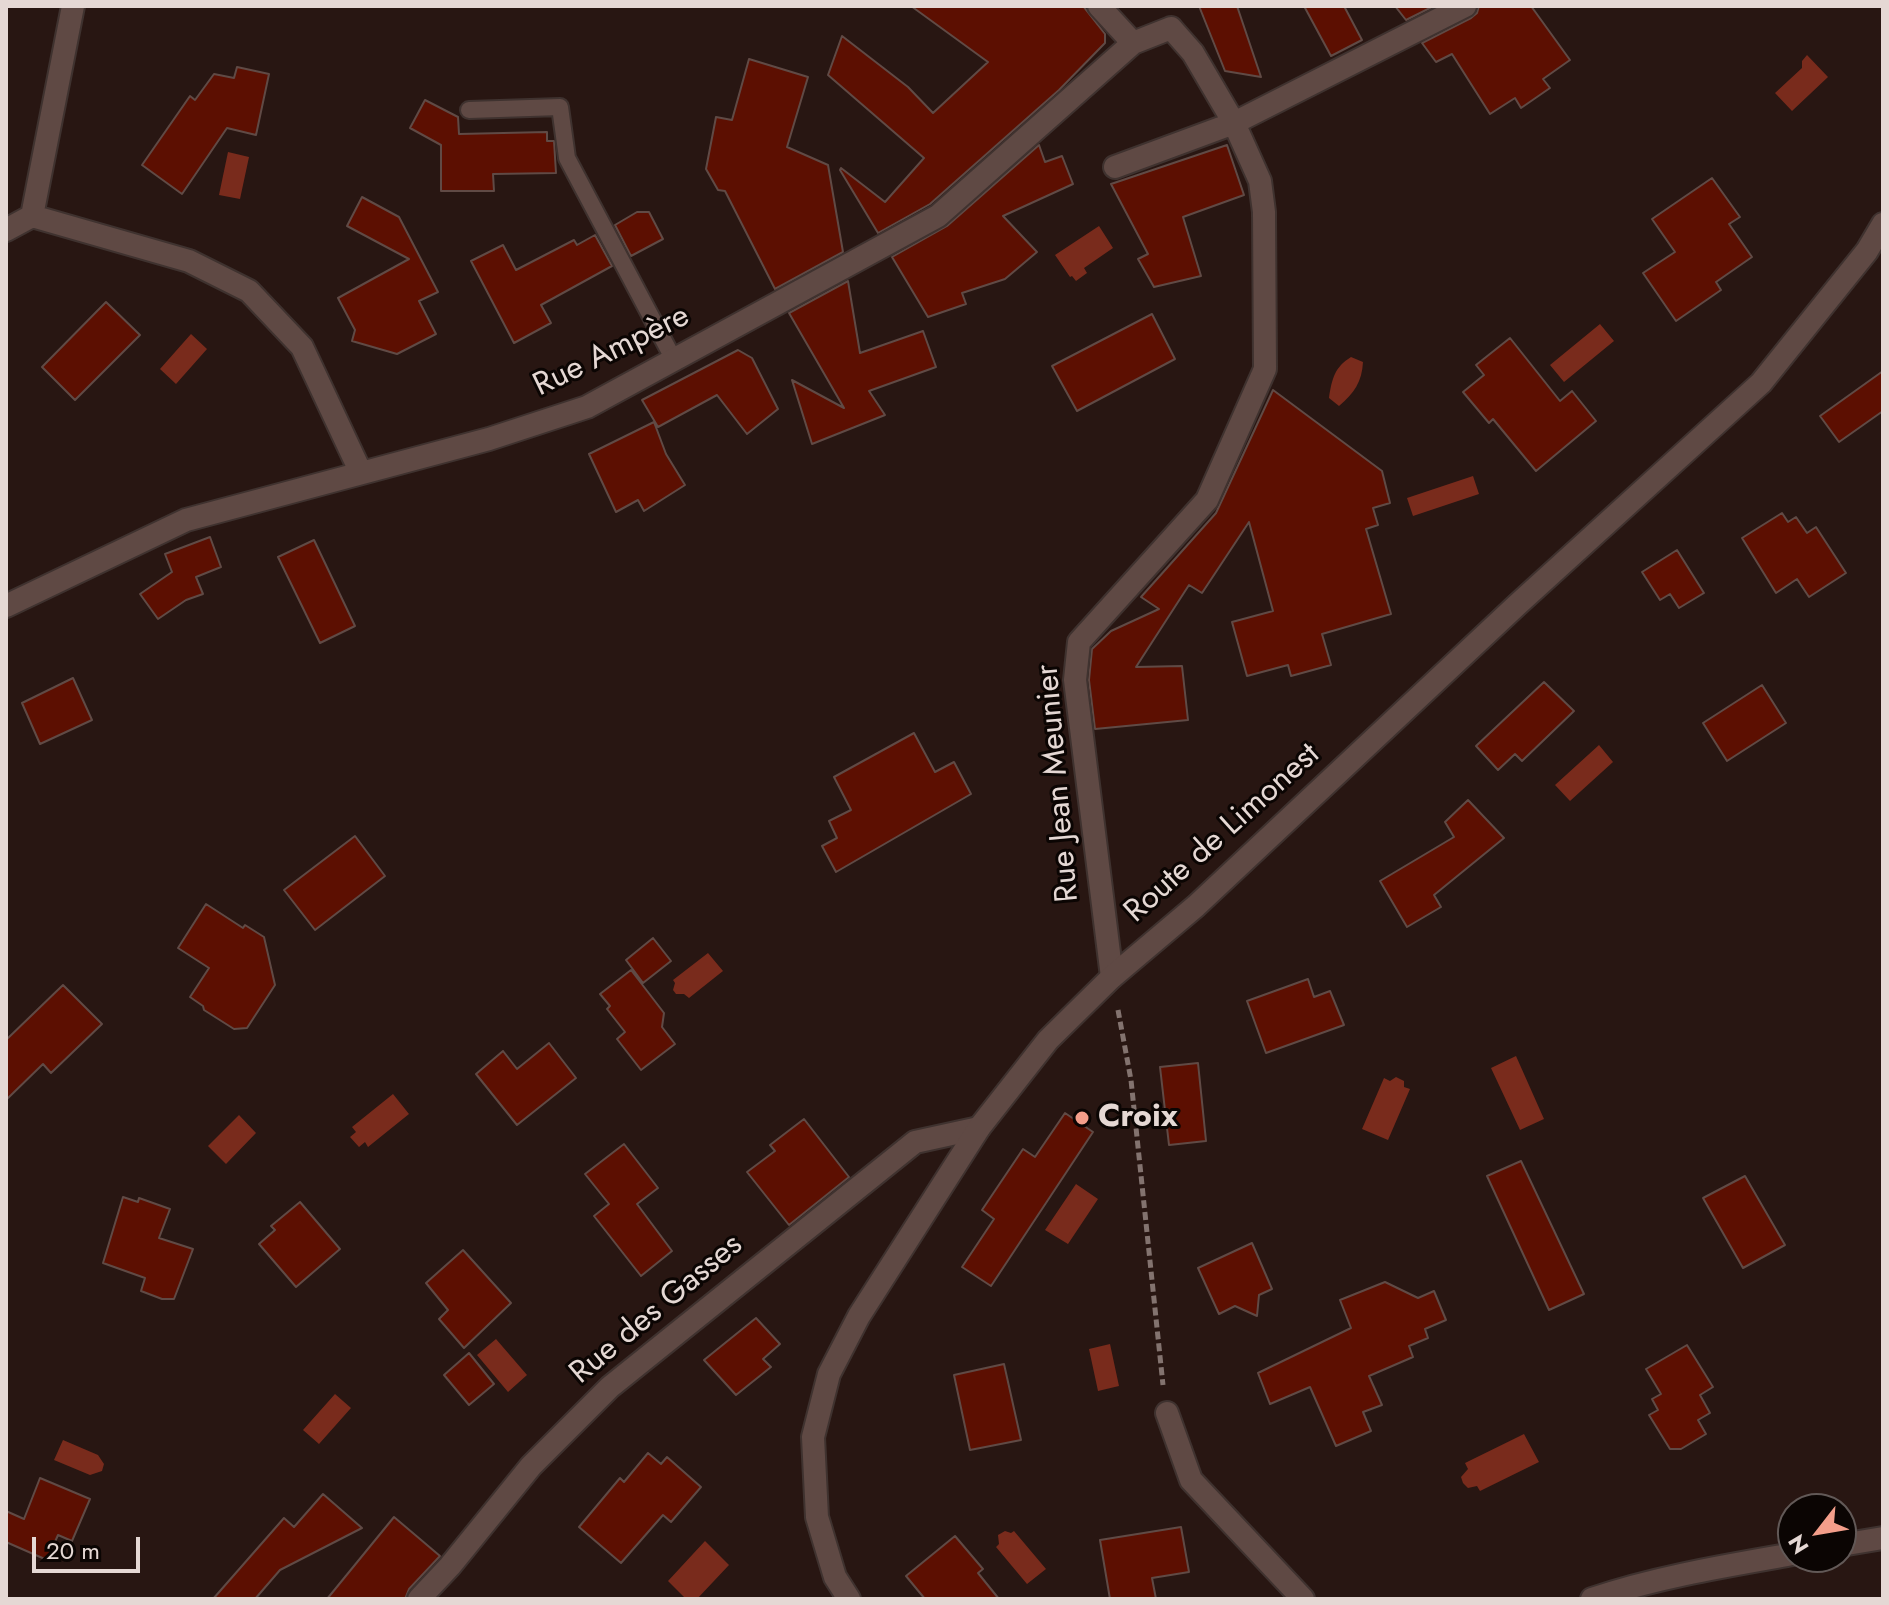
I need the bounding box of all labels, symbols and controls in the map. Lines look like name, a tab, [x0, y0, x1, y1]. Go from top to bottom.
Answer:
street label: Rue Ampère	[528, 298, 696, 406]
street label: Rue Jean Meunier	[1029, 663, 1089, 903]
street label: Route de Limonest	[1118, 736, 1328, 932]
place label: Croix	[1098, 1099, 1178, 1137]
marker: Croix	[1073, 1109, 1091, 1127]
street label: Rue des Gasses	[563, 1227, 751, 1393]
north arrow	[1777, 1493, 1857, 1573]
scale bar	[36, 1521, 144, 1571]
text: N	[1780, 1529, 1816, 1560]
text: 20 m	[46, 1533, 100, 1568]

